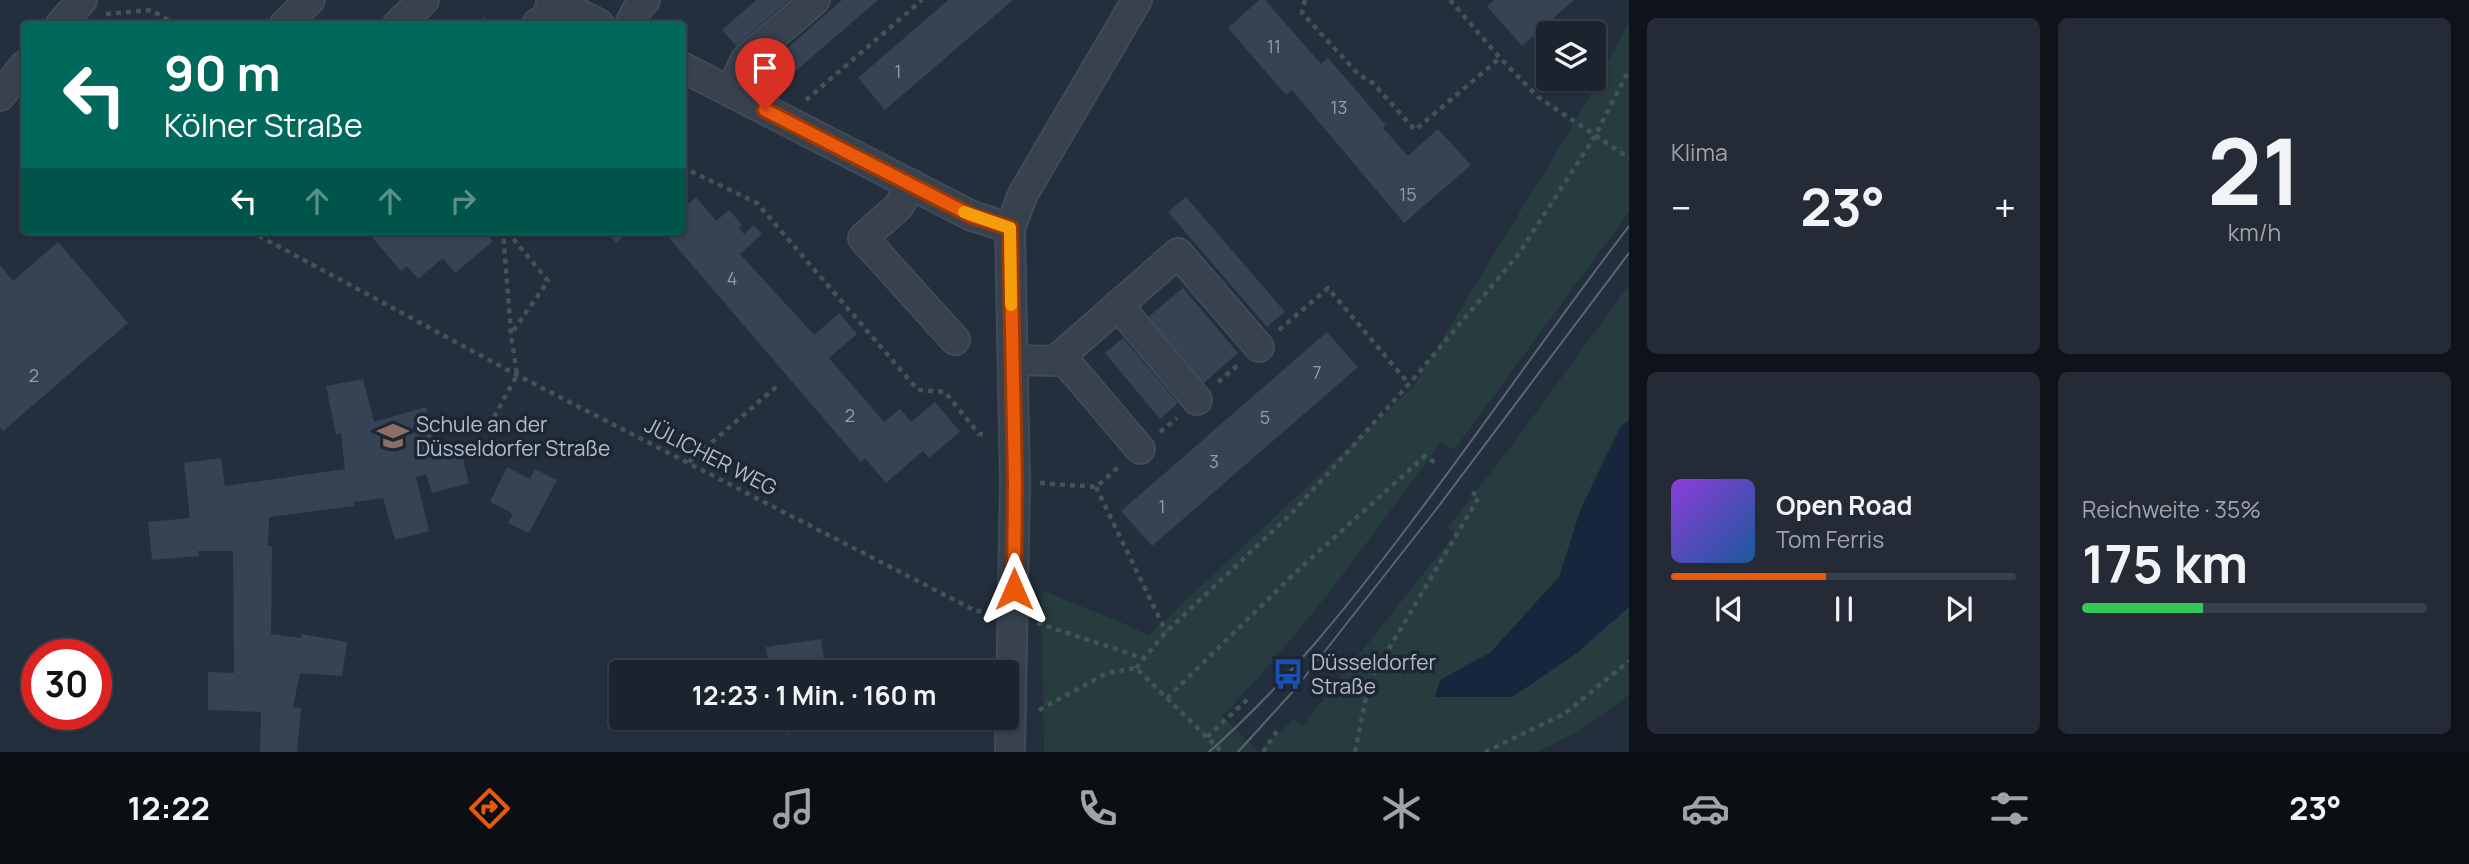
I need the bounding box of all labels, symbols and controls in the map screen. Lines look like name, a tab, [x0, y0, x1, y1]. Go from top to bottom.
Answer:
map controls	[1536, 21, 1606, 91]
button: layers	[1536, 21, 1606, 91]
house number: 11	[1267, 34, 1281, 58]
pin	[735, 38, 795, 110]
text: 90 m	[164, 39, 281, 106]
icon: left	[49, 49, 140, 140]
icon: arrive	[746, 49, 784, 87]
house number: 1	[894, 59, 902, 83]
house number: 13	[1331, 95, 1347, 119]
text: Kölner Straße	[164, 103, 363, 147]
text: 21	[2207, 108, 2302, 232]
text: Klima	[1671, 136, 1728, 168]
text: 23°	[1801, 171, 1885, 242]
text: −	[1671, 181, 1692, 233]
text: +	[1994, 181, 2016, 233]
icon: left	[225, 182, 263, 220]
icon: ahead	[298, 182, 336, 220]
icon: ahead	[371, 182, 409, 220]
icon: right	[444, 182, 482, 220]
house number: 15	[1399, 182, 1417, 206]
text: km/h	[2228, 216, 2281, 248]
house number: 4	[727, 266, 737, 290]
house number: 7	[1312, 360, 1322, 384]
house number: 2	[29, 363, 39, 387]
house number: 2	[845, 403, 855, 427]
house number: 5	[1260, 405, 1270, 429]
place label: Schule an der Düsseldorfer Straße	[416, 410, 610, 462]
street label: JÜLICHER WEG	[640, 411, 782, 501]
school or university icon: Schule an der Düsseldorfer Straße	[376, 419, 410, 453]
house number: 3	[1209, 449, 1219, 473]
text: Open Road	[1776, 487, 1912, 523]
text: Reichweite · 35%	[2082, 493, 2261, 525]
house number: 1	[1158, 494, 1166, 518]
text: Tom Ferris	[1776, 523, 1884, 555]
text: 175 km	[2082, 528, 2248, 599]
position arrow	[977, 552, 1051, 626]
icon: previous	[1710, 590, 1748, 628]
icon: pause	[1825, 590, 1863, 628]
icon: next	[1940, 590, 1978, 628]
speed limit sign: 30	[21, 639, 112, 730]
place label: Düsseldorfer Straße	[1311, 648, 1437, 700]
bus stop icon: Düsseldorfer Straße	[1271, 657, 1305, 691]
text: 12:23 · 1 Min. · 160 m	[692, 677, 936, 713]
icon: directions	[465, 784, 514, 833]
icon: music	[769, 784, 818, 833]
icon: phone	[1073, 784, 1122, 833]
icon: climate	[1377, 784, 1426, 833]
icon: car	[1681, 784, 1730, 833]
icon: filters	[1985, 784, 2034, 833]
text: 12:22	[128, 786, 210, 830]
text: 23°	[2289, 786, 2341, 830]

